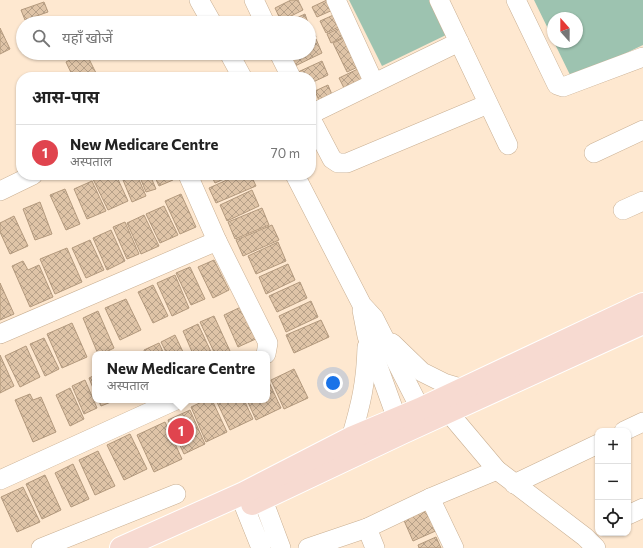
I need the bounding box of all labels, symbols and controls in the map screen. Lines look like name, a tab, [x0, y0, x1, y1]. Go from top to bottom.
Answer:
north arrow	[547, 12, 583, 48]
search box	[16, 16, 316, 60]
icon: search	[30, 27, 52, 49]
text: यहाँ खोजें	[62, 28, 113, 46]
text: आस-पास	[32, 86, 99, 107]
text: New Medicare Centre	[70, 135, 218, 153]
text: 1	[42, 145, 48, 161]
text: 70 m	[271, 145, 300, 161]
text: अस्पताल	[70, 153, 112, 169]
popup	[92, 351, 270, 403]
text: New Medicare Centre	[107, 359, 255, 377]
your location	[323, 373, 343, 393]
text: अस्पताल	[107, 377, 149, 393]
pin: 1	[168, 416, 194, 446]
map controls	[595, 428, 631, 536]
button: +	[595, 428, 631, 464]
button: −	[595, 464, 631, 500]
button: locate	[595, 500, 631, 536]

